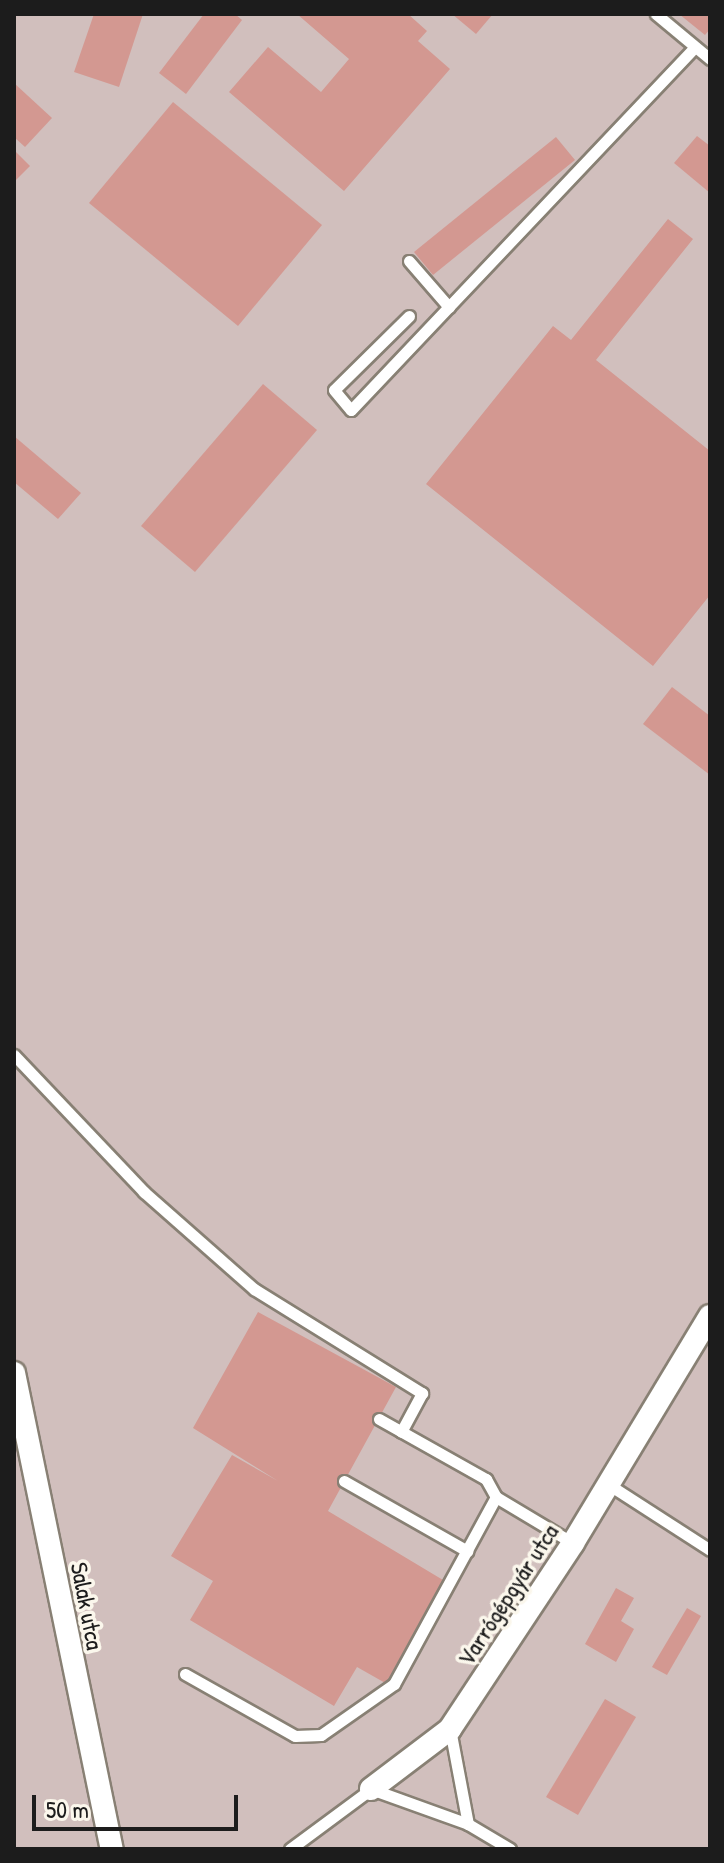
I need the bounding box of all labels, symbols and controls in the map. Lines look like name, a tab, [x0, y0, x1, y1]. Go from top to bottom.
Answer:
street label: Varrógépgyár utca	[452, 1519, 564, 1671]
street label: Salak utca	[64, 1560, 110, 1652]
scale bar	[36, 1779, 242, 1829]
text: 50 m	[46, 1793, 89, 1825]

